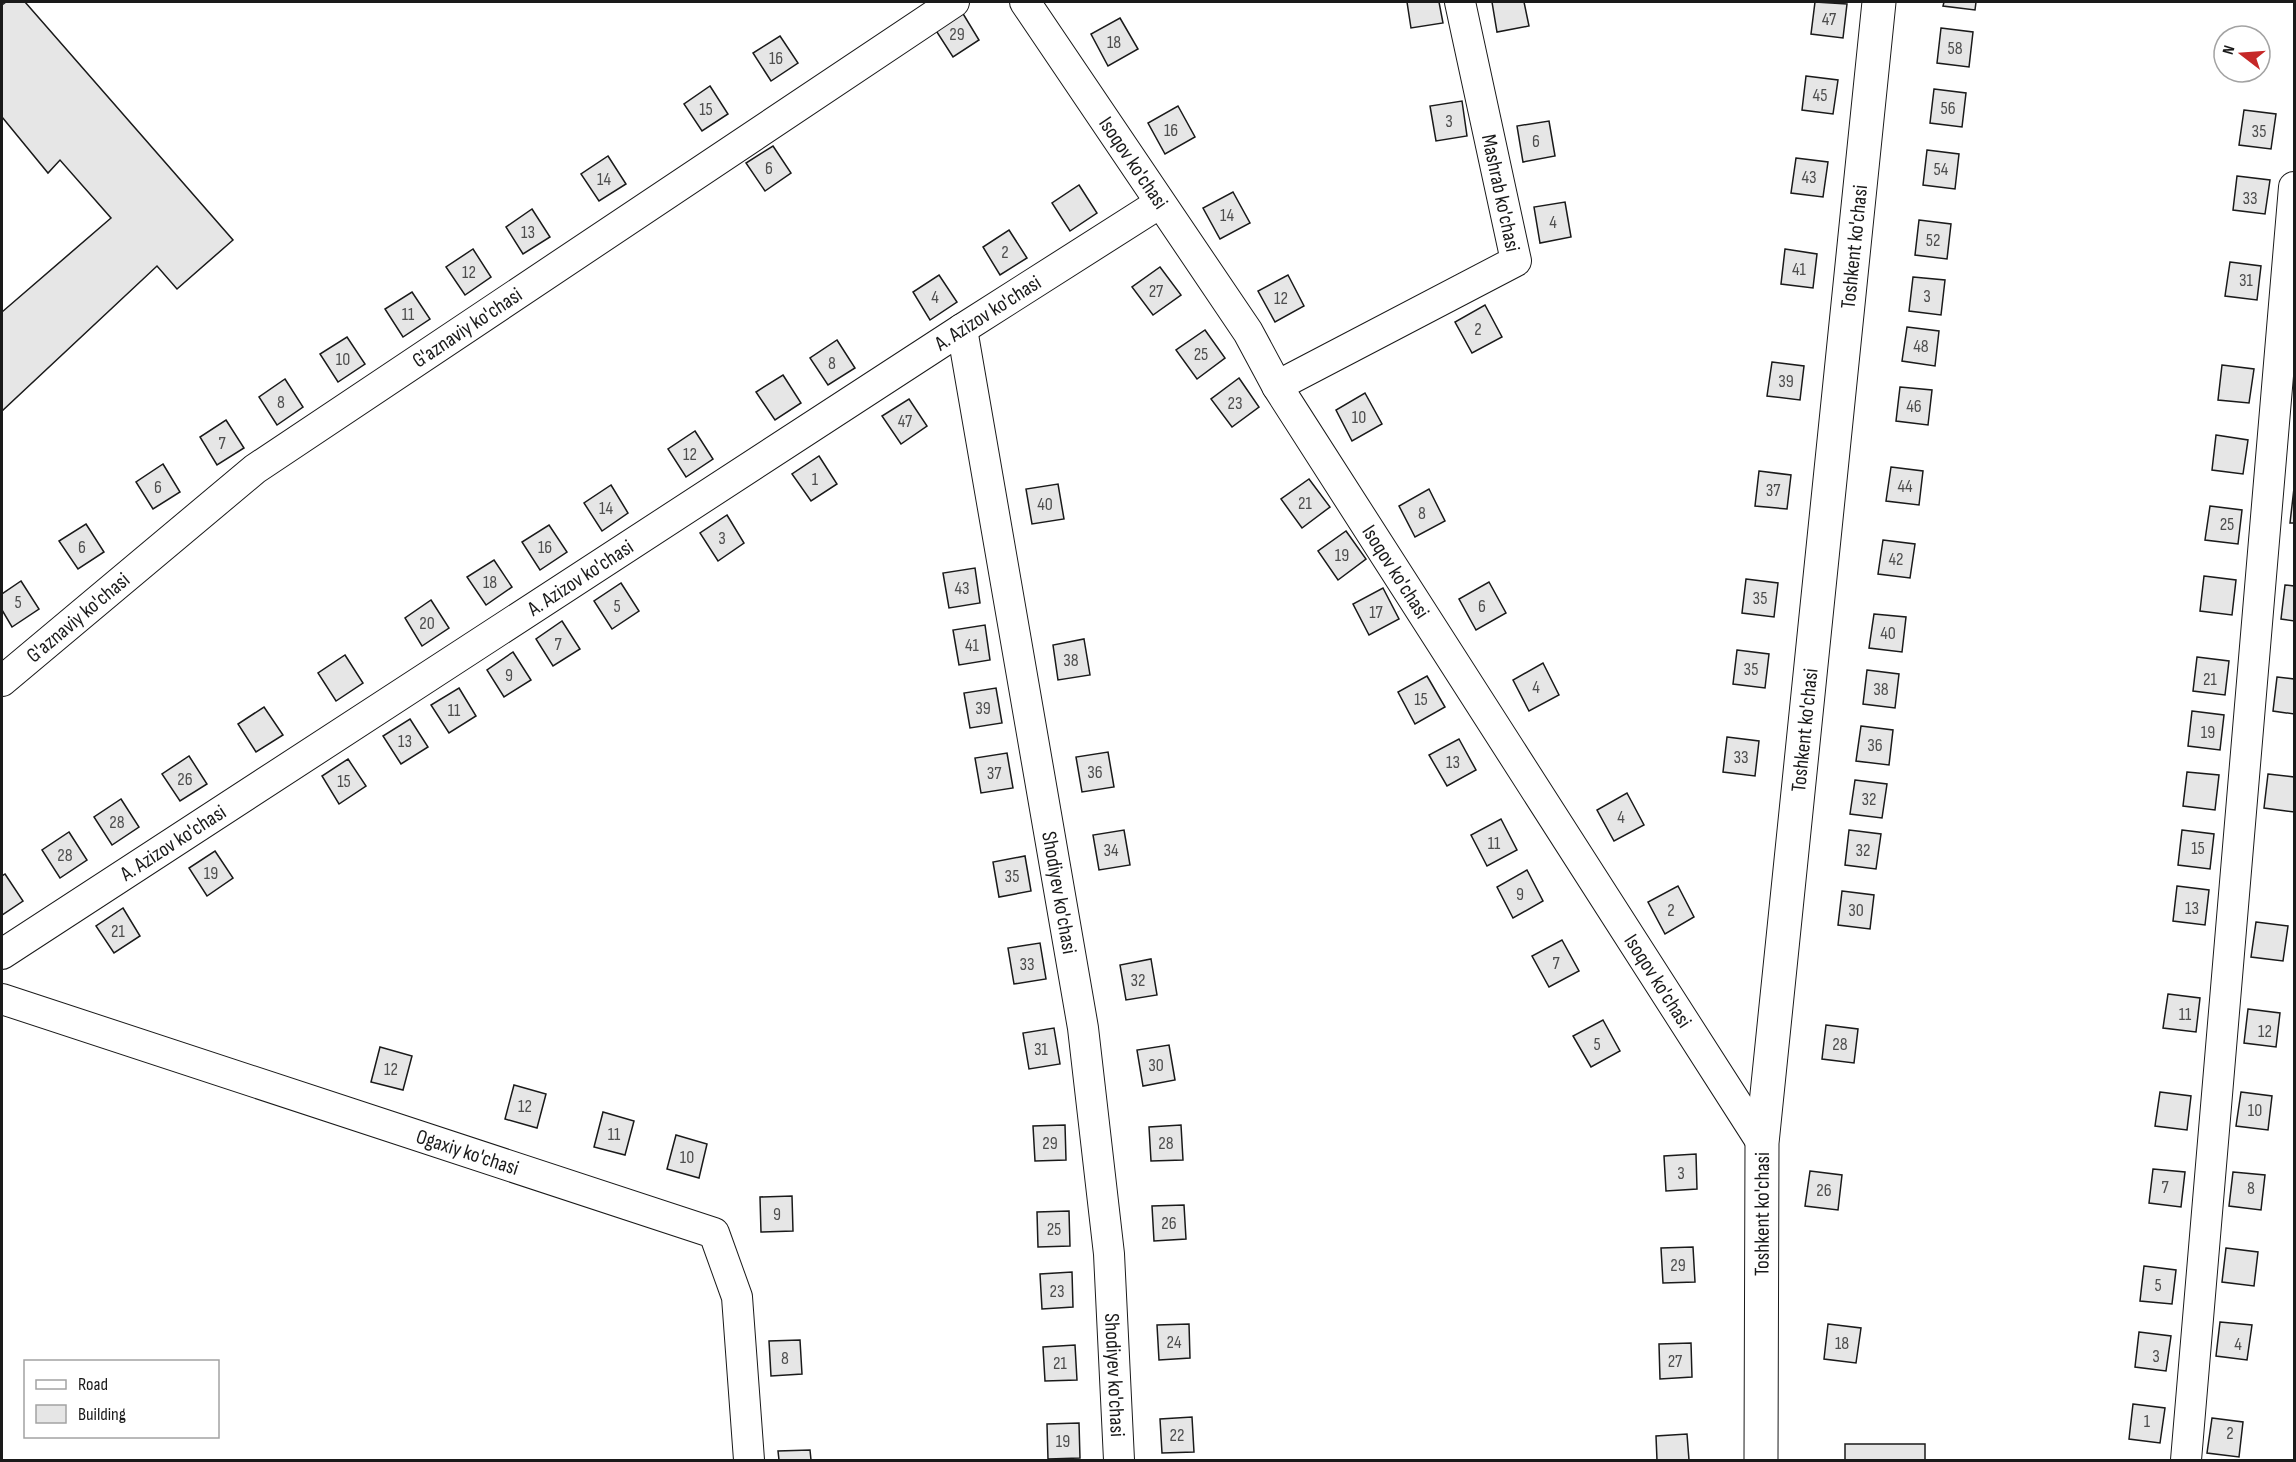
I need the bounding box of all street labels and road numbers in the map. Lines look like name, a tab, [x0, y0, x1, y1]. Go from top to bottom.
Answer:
street label: Isoqov ko'chasi	[1093, 112, 1173, 214]
street label: Mashrab ko'chasi	[1476, 132, 1525, 254]
street label: Toshkent ko'chasi	[1836, 184, 1873, 310]
street label: A. Azizov ko'chasi	[929, 270, 1046, 357]
street label: G'aznaviy ko'chasi	[408, 282, 527, 373]
street label: Isoqov ko'chasi	[1356, 521, 1435, 623]
street label: A. Azizov ko'chasi	[522, 534, 638, 622]
street label: G'aznaviy ko'chasi	[22, 568, 135, 668]
street label: Toshkent ko'chasi	[1786, 667, 1824, 793]
street label: A. Azizov ko'chasi	[115, 800, 231, 887]
street label: Shodiyev ko'chasi	[1036, 830, 1082, 956]
street label: Isoqov ko'chasi	[1619, 930, 1697, 1032]
street label: Ogaxiy ko'chasi	[413, 1124, 522, 1181]
street label: Toshkent ko'chasi	[1750, 1152, 1775, 1276]
street label: Shodiyev ko'chasi	[1099, 1313, 1130, 1437]

